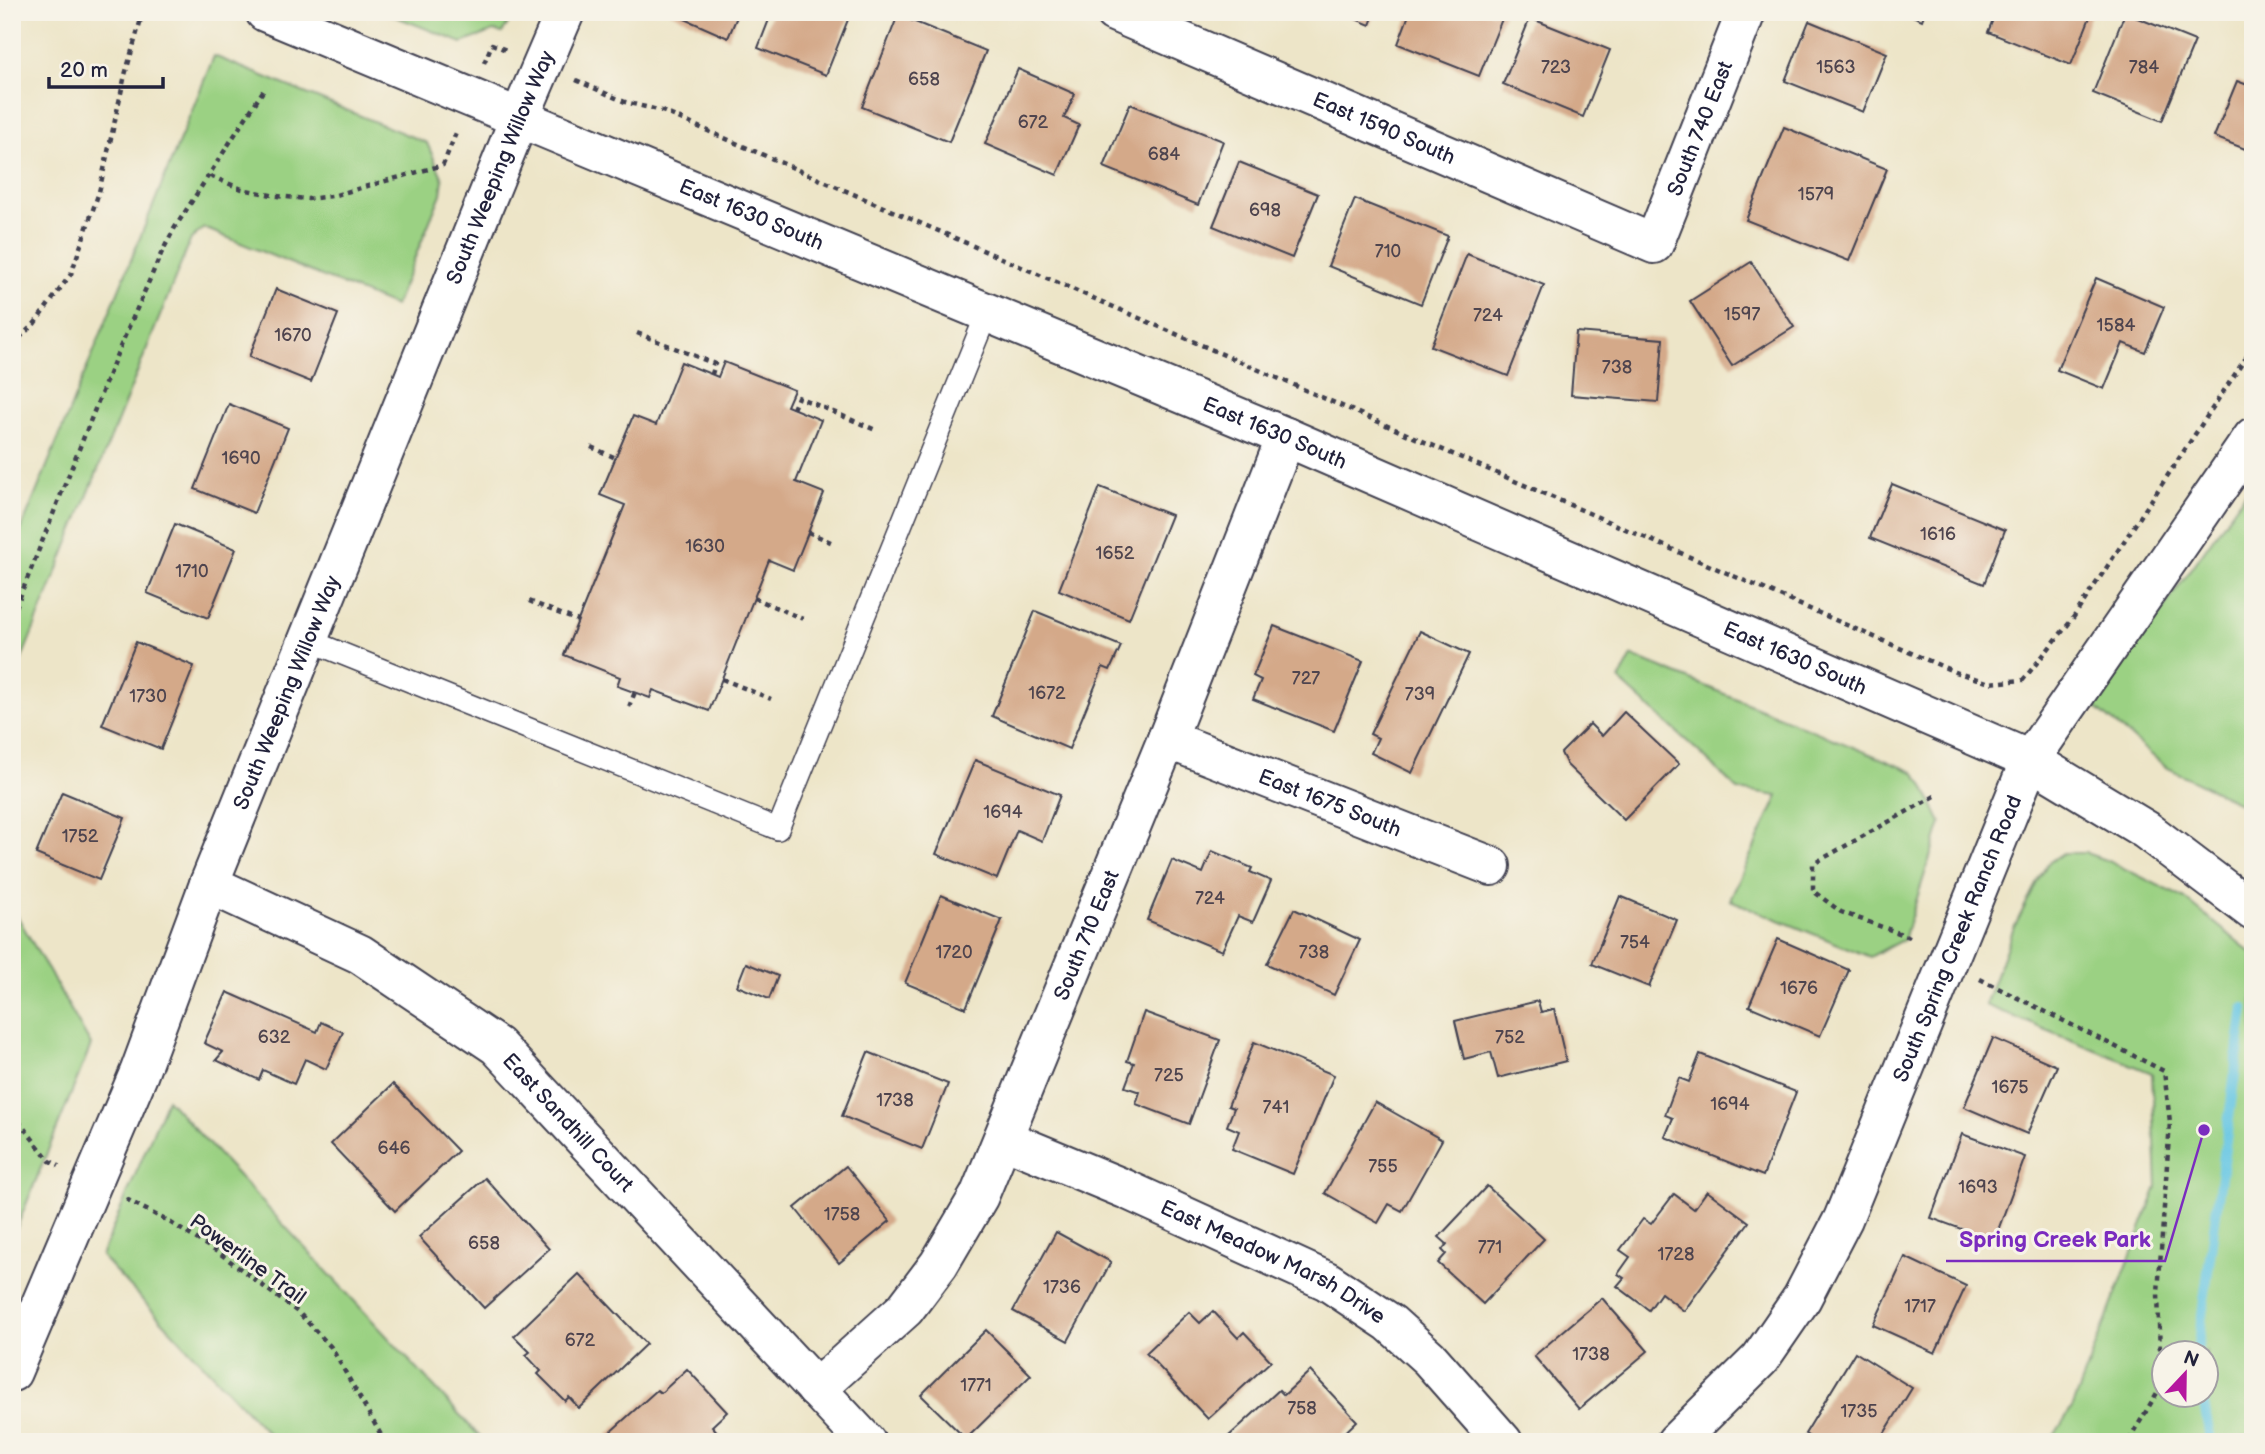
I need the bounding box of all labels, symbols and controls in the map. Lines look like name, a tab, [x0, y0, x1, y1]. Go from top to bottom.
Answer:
scale bar	[49, 46, 163, 90]
street label: South Weeping Willow Way	[441, 46, 560, 288]
house number: 723	[1541, 57, 1571, 78]
street label: South 740 East	[1662, 57, 1738, 200]
house number: 1563	[1816, 57, 1856, 78]
house number: 784	[2129, 57, 2159, 78]
text: 20 m	[60, 58, 108, 83]
house number: 658	[908, 69, 940, 90]
street label: East 1590 South	[1309, 87, 1459, 170]
house number: 672	[1018, 112, 1049, 133]
house number: 684	[1148, 144, 1180, 165]
street label: East 1630 South	[675, 174, 827, 256]
house number: 1579	[1798, 184, 1834, 205]
house number: 698	[1249, 200, 1281, 221]
house number: 710	[1375, 241, 1401, 262]
house number: 1597	[1724, 304, 1760, 325]
house number: 724	[1473, 305, 1503, 326]
house number: 1584	[2097, 315, 2135, 336]
house number: 1670	[274, 325, 312, 346]
house number: 738	[1602, 357, 1632, 378]
street label: East 1630 South	[1199, 392, 1350, 475]
house number: 1690	[222, 448, 260, 469]
house number: 1616	[1920, 524, 1956, 545]
house number: 1630	[685, 536, 725, 557]
house number: 1652	[1096, 543, 1135, 564]
house number: 1710	[175, 561, 209, 582]
street label: South Weeping Willow Way	[228, 572, 346, 813]
street label: East 1630 South	[1719, 616, 1871, 701]
house number: 727	[1292, 668, 1320, 689]
house number: 1672	[1028, 683, 1066, 704]
house number: 739	[1405, 684, 1435, 705]
house number: 1730	[129, 686, 167, 707]
street label: East 1675 South	[1255, 764, 1405, 843]
street label: South Spring Creek Ranch Road	[1888, 792, 2027, 1086]
house number: 1694	[983, 802, 1023, 823]
house number: 1752	[62, 826, 99, 847]
street label: South 710 East	[1049, 866, 1125, 1004]
house number: 724	[1195, 888, 1225, 909]
house number: 754	[1620, 932, 1650, 953]
house number: 1720	[935, 942, 973, 963]
house number: 738	[1299, 942, 1329, 963]
house number: 1676	[1780, 978, 1818, 999]
house number: 632	[258, 1027, 291, 1048]
house number: 752	[1495, 1027, 1525, 1048]
street label: East Sandhill Court	[497, 1048, 639, 1198]
house number: 725	[1154, 1065, 1184, 1086]
house number: 1675	[1991, 1077, 2029, 1098]
house number: 1738	[876, 1090, 914, 1111]
house number: 1694	[1710, 1094, 1750, 1115]
house number: 741	[1263, 1097, 1289, 1118]
house number: 646	[378, 1138, 410, 1159]
house number: 755	[1368, 1156, 1398, 1177]
house number: 1693	[1958, 1177, 1998, 1198]
street label: East Meadow Marsh Drive	[1157, 1195, 1390, 1329]
house number: 1758	[824, 1204, 860, 1225]
street label: Powerline Trail	[185, 1209, 311, 1310]
callout: Spring Creek Park	[1946, 1217, 2165, 1261]
text: Spring Creek Park	[1959, 1226, 2151, 1254]
house number: 658	[468, 1233, 500, 1254]
house number: 771	[1478, 1237, 1502, 1258]
house number: 1728	[1658, 1244, 1694, 1265]
house number: 1736	[1043, 1277, 1081, 1298]
house number: 1717	[1904, 1296, 1936, 1317]
house number: 672	[565, 1330, 596, 1351]
north arrow	[2150, 1338, 2220, 1408]
house number: 1738	[1572, 1344, 1610, 1365]
text: N	[2180, 1346, 2202, 1373]
house number: 1771	[960, 1375, 992, 1396]
house number: 758	[1287, 1398, 1317, 1419]
house number: 1735	[1840, 1401, 1878, 1422]

